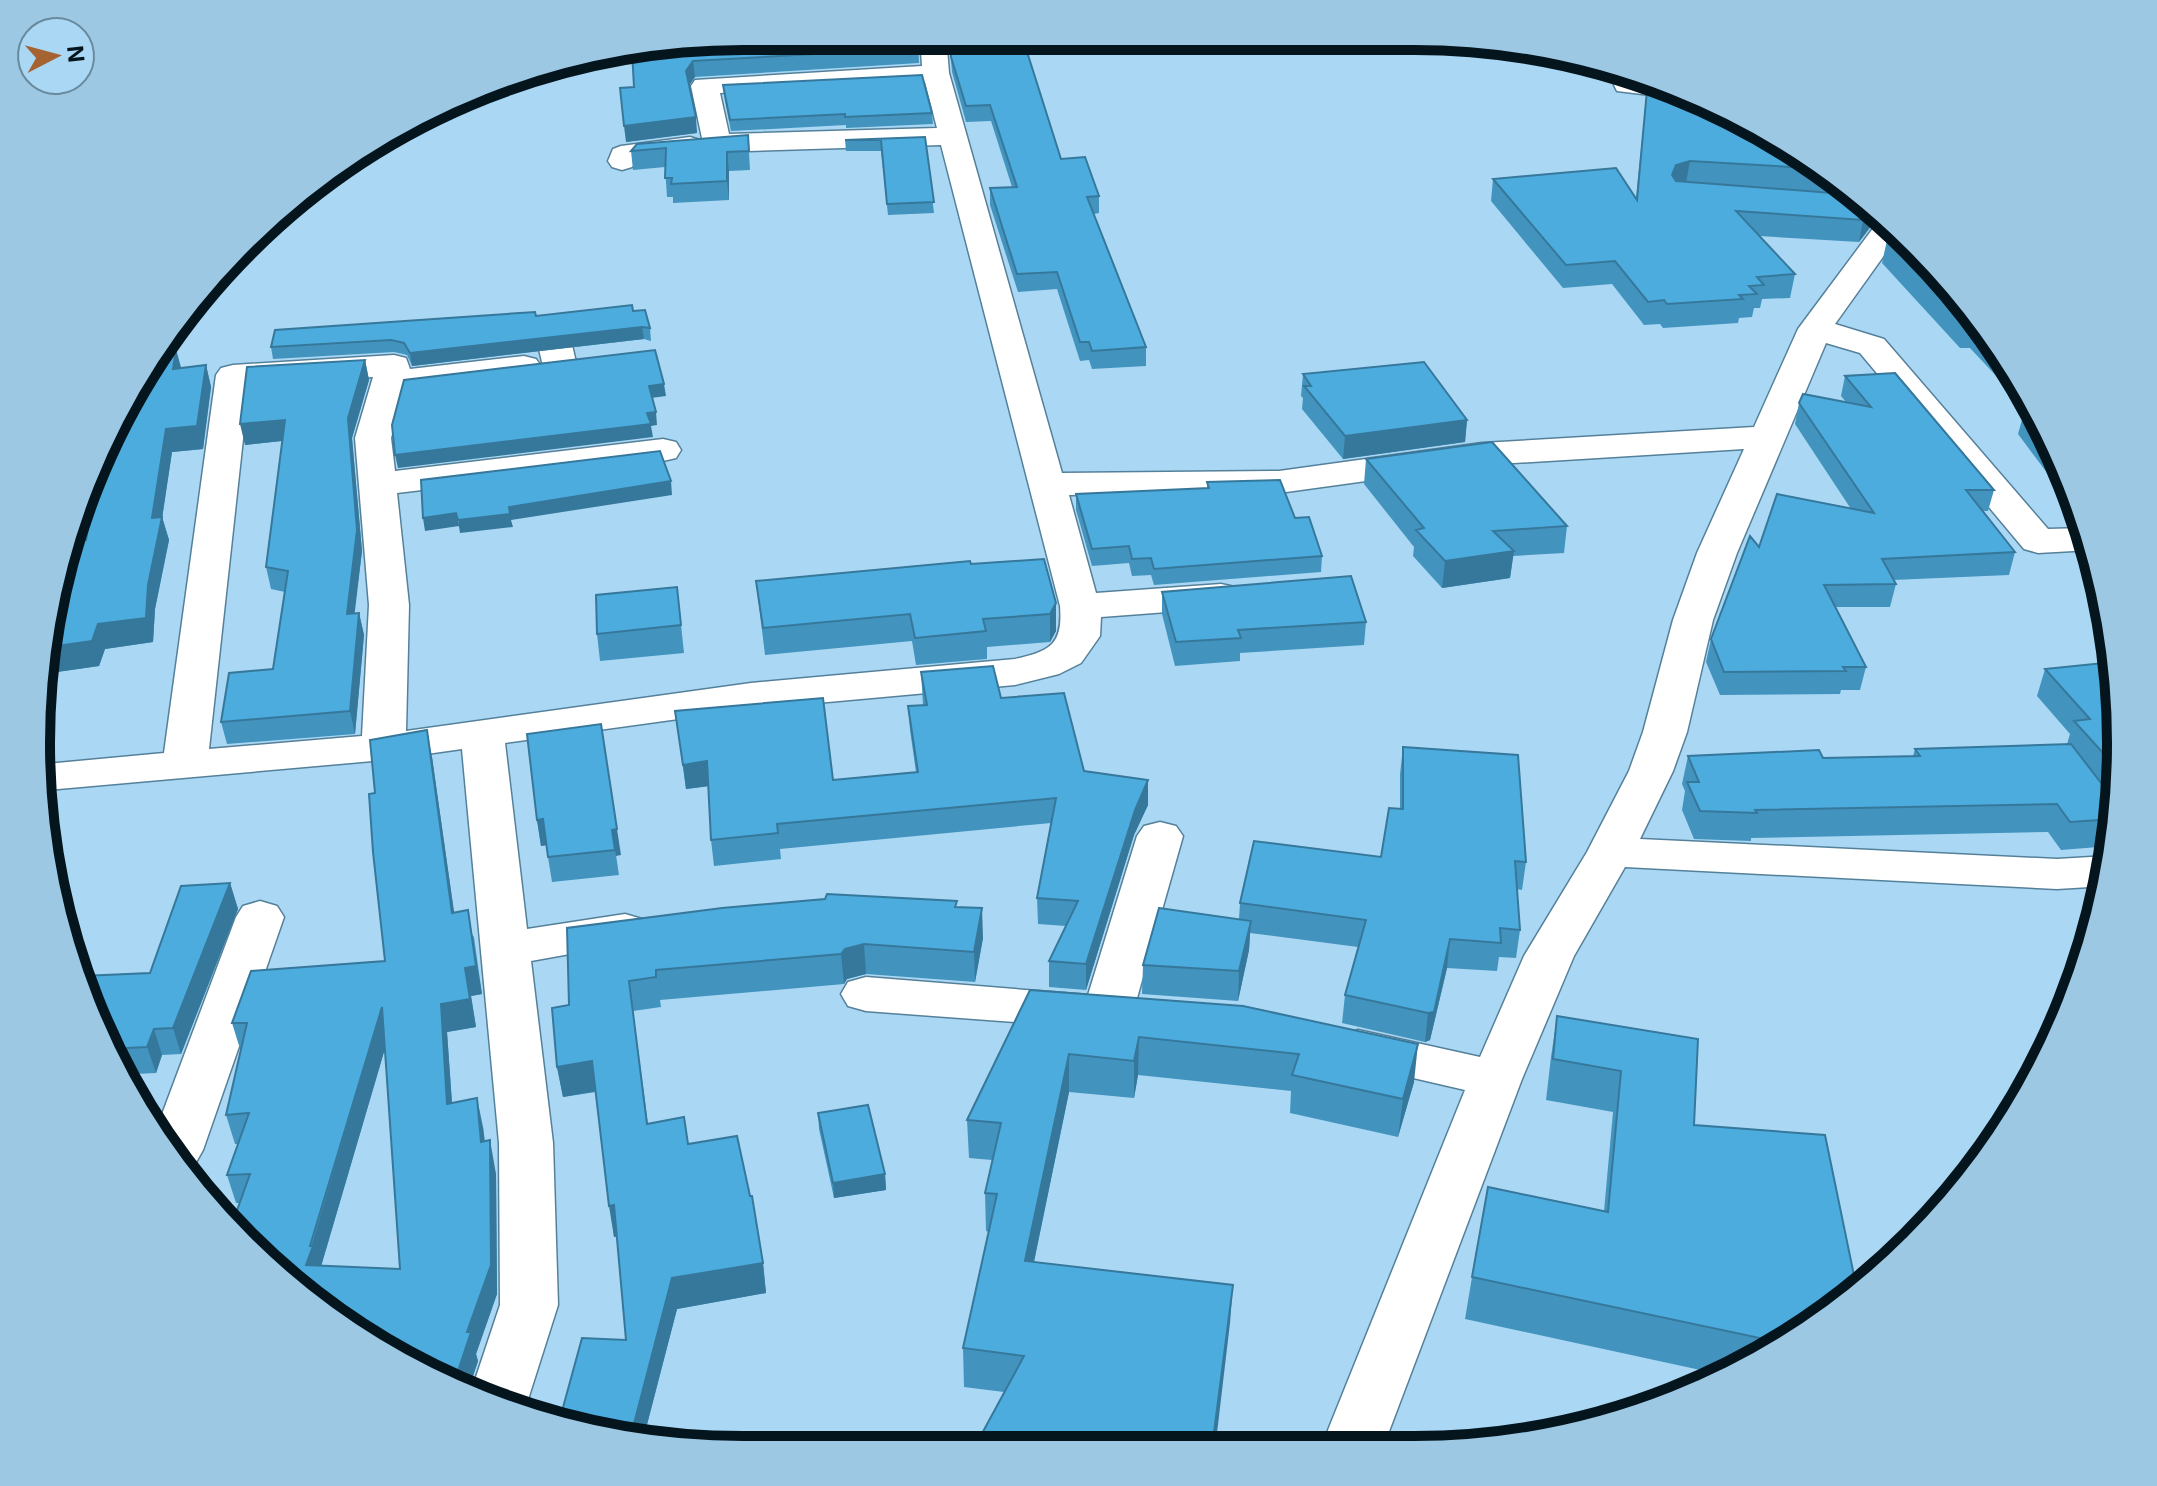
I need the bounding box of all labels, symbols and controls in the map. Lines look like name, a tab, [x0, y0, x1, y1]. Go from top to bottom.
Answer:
north arrow	[16, 16, 96, 96]
text: N	[62, 44, 90, 64]

